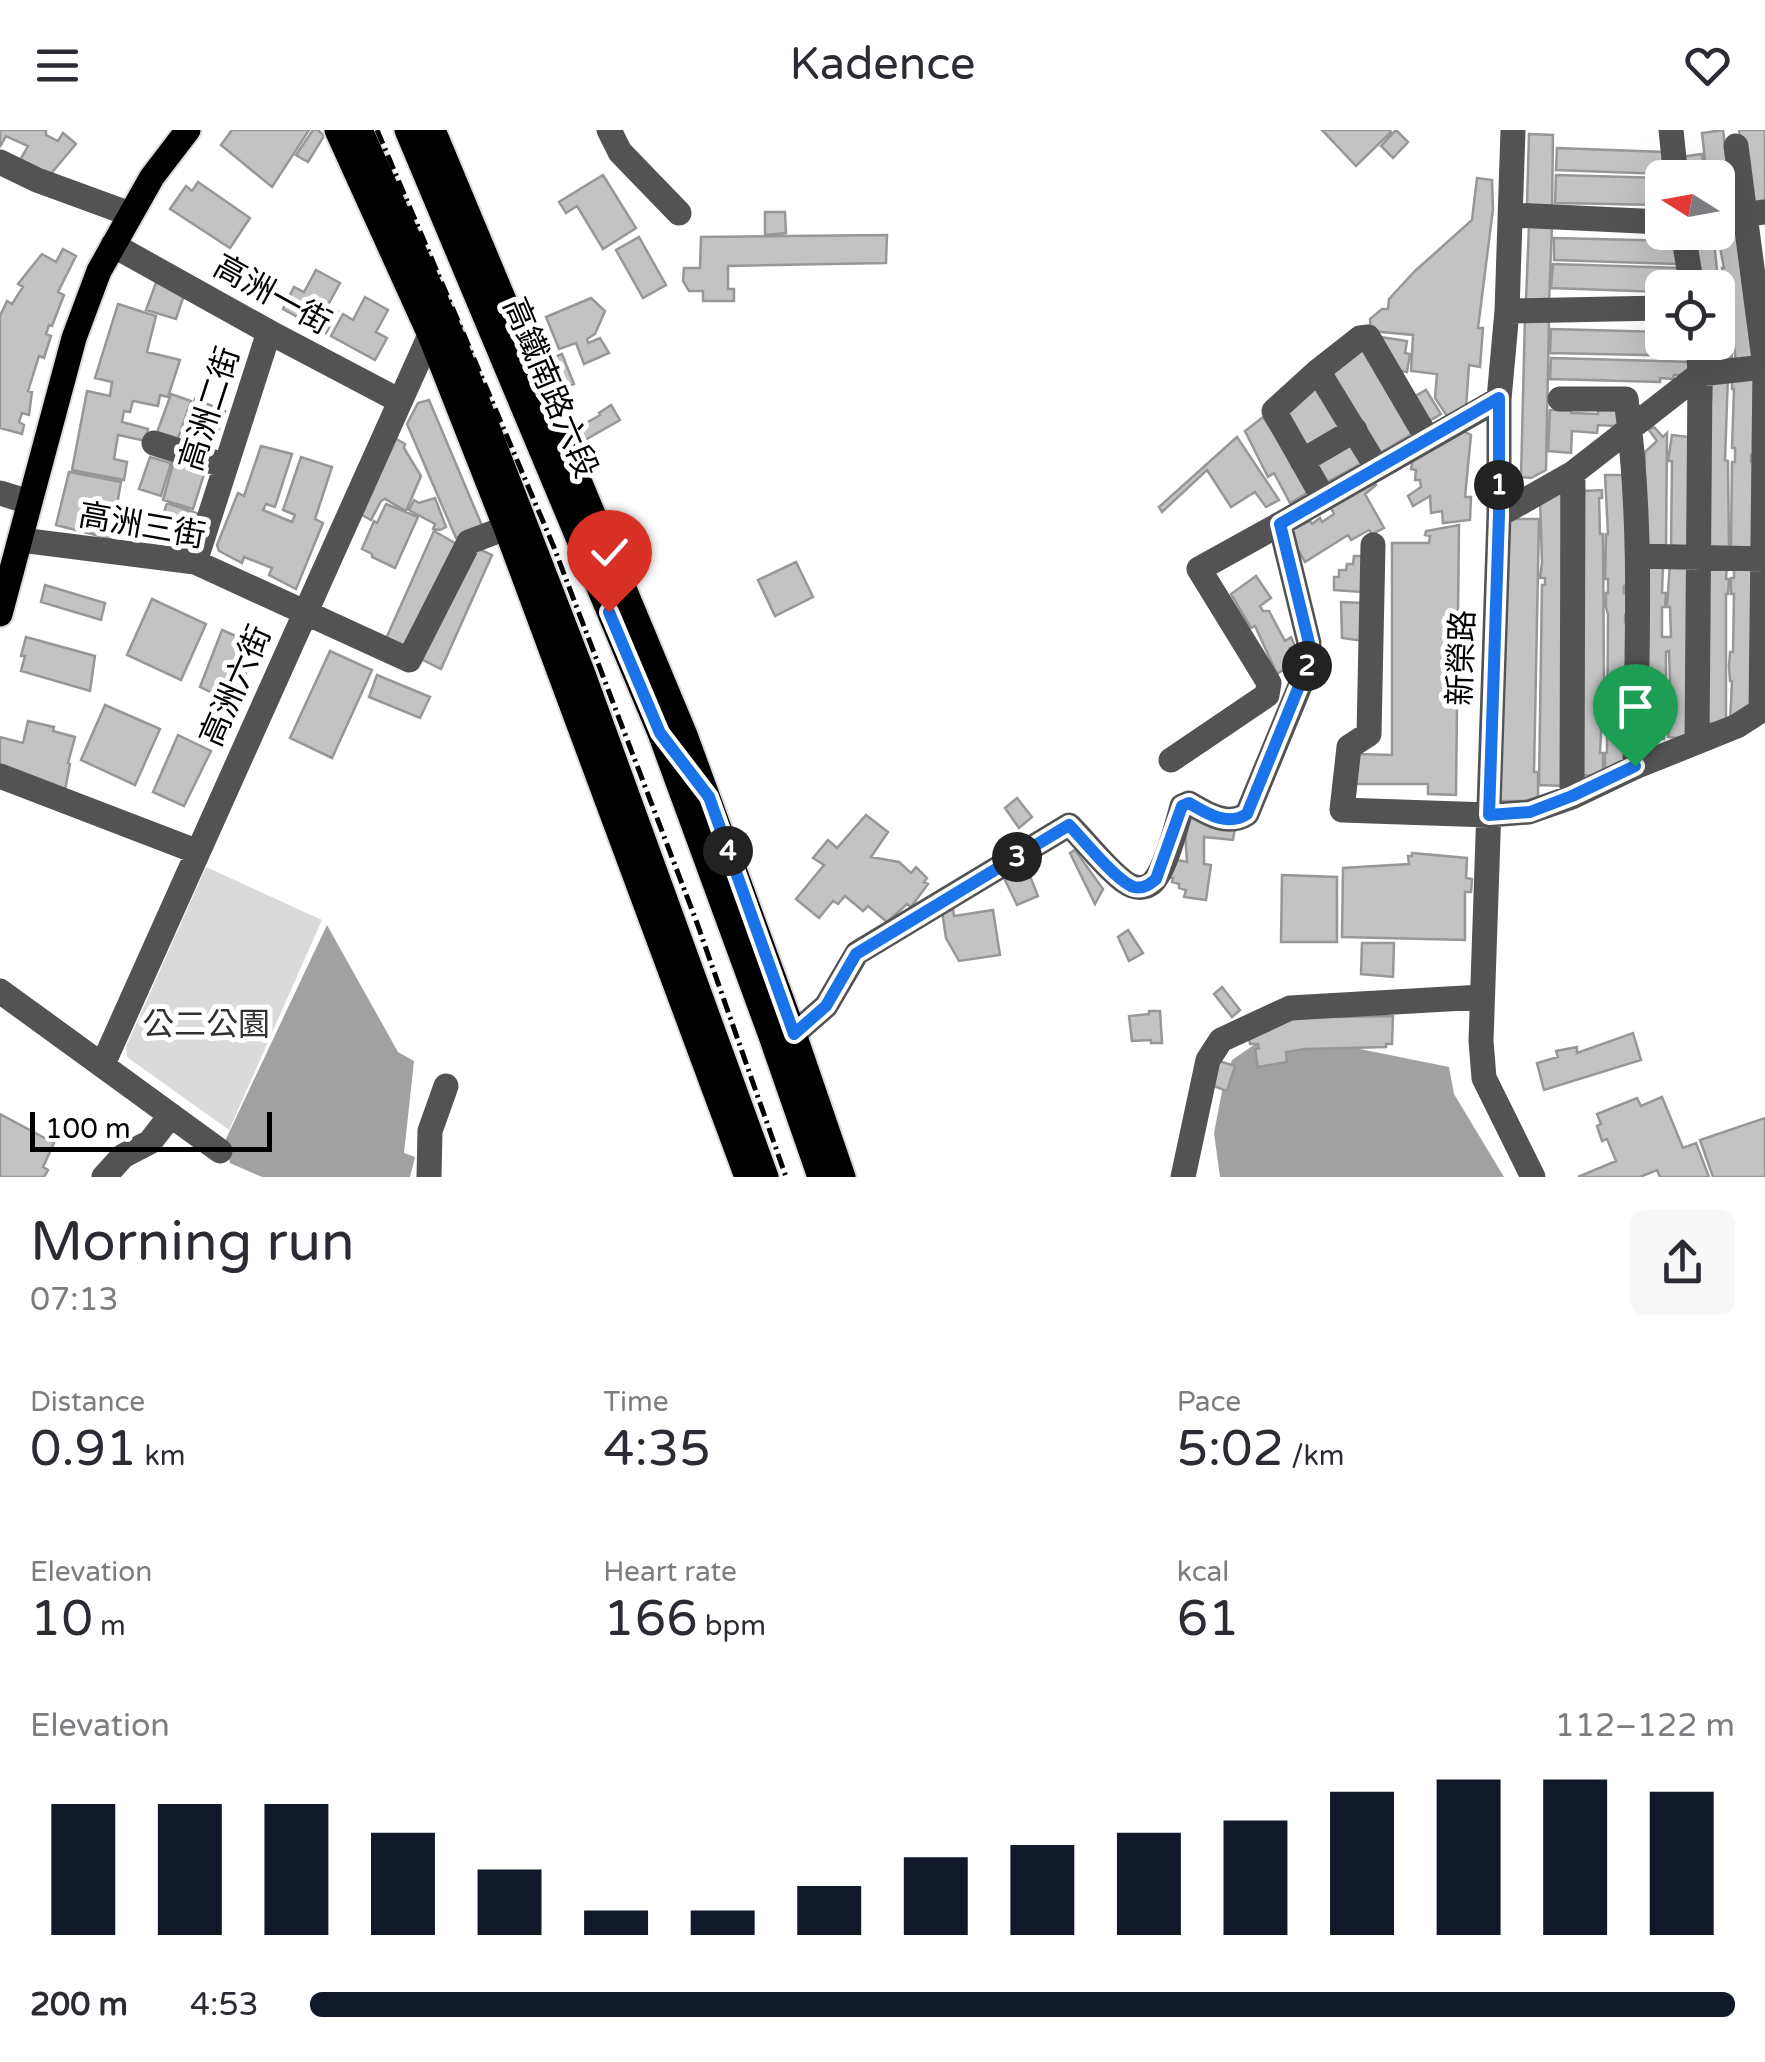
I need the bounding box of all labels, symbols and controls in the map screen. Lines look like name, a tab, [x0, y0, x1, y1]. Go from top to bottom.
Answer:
icon: menu	[30, 38, 85, 93]
text: Kadence	[790, 38, 976, 92]
icon: heart	[1680, 38, 1735, 93]
north arrow	[1645, 160, 1735, 250]
map controls	[1645, 160, 1735, 360]
street label: 高洲一街	[207, 247, 337, 343]
button: locate	[1645, 270, 1735, 360]
street label: 高鐵南路六段	[495, 292, 605, 484]
street label: 高洲二街	[172, 342, 248, 476]
pin: 1	[1474, 460, 1524, 510]
text: 1	[1490, 468, 1508, 502]
street label: 高洲三街	[76, 496, 208, 556]
pin	[567, 510, 652, 613]
icon: check	[582, 525, 637, 580]
street label: 新榮路	[1441, 609, 1483, 707]
street label: 高洲六街	[193, 620, 279, 752]
pin: 2	[1282, 641, 1332, 691]
text: 2	[1298, 649, 1316, 683]
pin	[1593, 664, 1678, 767]
icon: arrive	[1608, 679, 1663, 734]
pin: 4	[703, 826, 753, 876]
pin: 3	[992, 832, 1042, 882]
text: 4	[719, 834, 737, 868]
text: 3	[1008, 840, 1026, 874]
park label: 公二公園	[142, 1006, 270, 1044]
scale bar	[30, 1107, 272, 1151]
text: 100 m	[45, 1112, 131, 1146]
text: Morning run	[30, 1210, 355, 1276]
button: share	[1630, 1210, 1735, 1315]
text: 07:13	[30, 1281, 119, 1319]
text: Distance	[30, 1385, 145, 1419]
text: Time	[603, 1385, 669, 1419]
text: Pace	[1177, 1385, 1241, 1419]
text: 0.91	[30, 1419, 137, 1479]
text: 4:35	[603, 1419, 711, 1479]
text: 5:02	[1177, 1419, 1284, 1479]
text: km	[137, 1439, 185, 1473]
text: /km	[1284, 1439, 1345, 1473]
text: Elevation	[30, 1555, 152, 1589]
text: Heart rate	[603, 1555, 737, 1589]
text: kcal	[1177, 1555, 1229, 1589]
text: 10	[30, 1589, 93, 1649]
text: 166	[603, 1589, 698, 1649]
text: 61	[1177, 1589, 1239, 1649]
text: m	[93, 1609, 126, 1643]
text: bpm	[698, 1609, 766, 1643]
text: Elevation	[30, 1707, 170, 1745]
text: 112–122 m	[1555, 1707, 1735, 1745]
text: 200 m	[30, 1986, 128, 2024]
text: 4:53	[190, 1986, 259, 2024]

